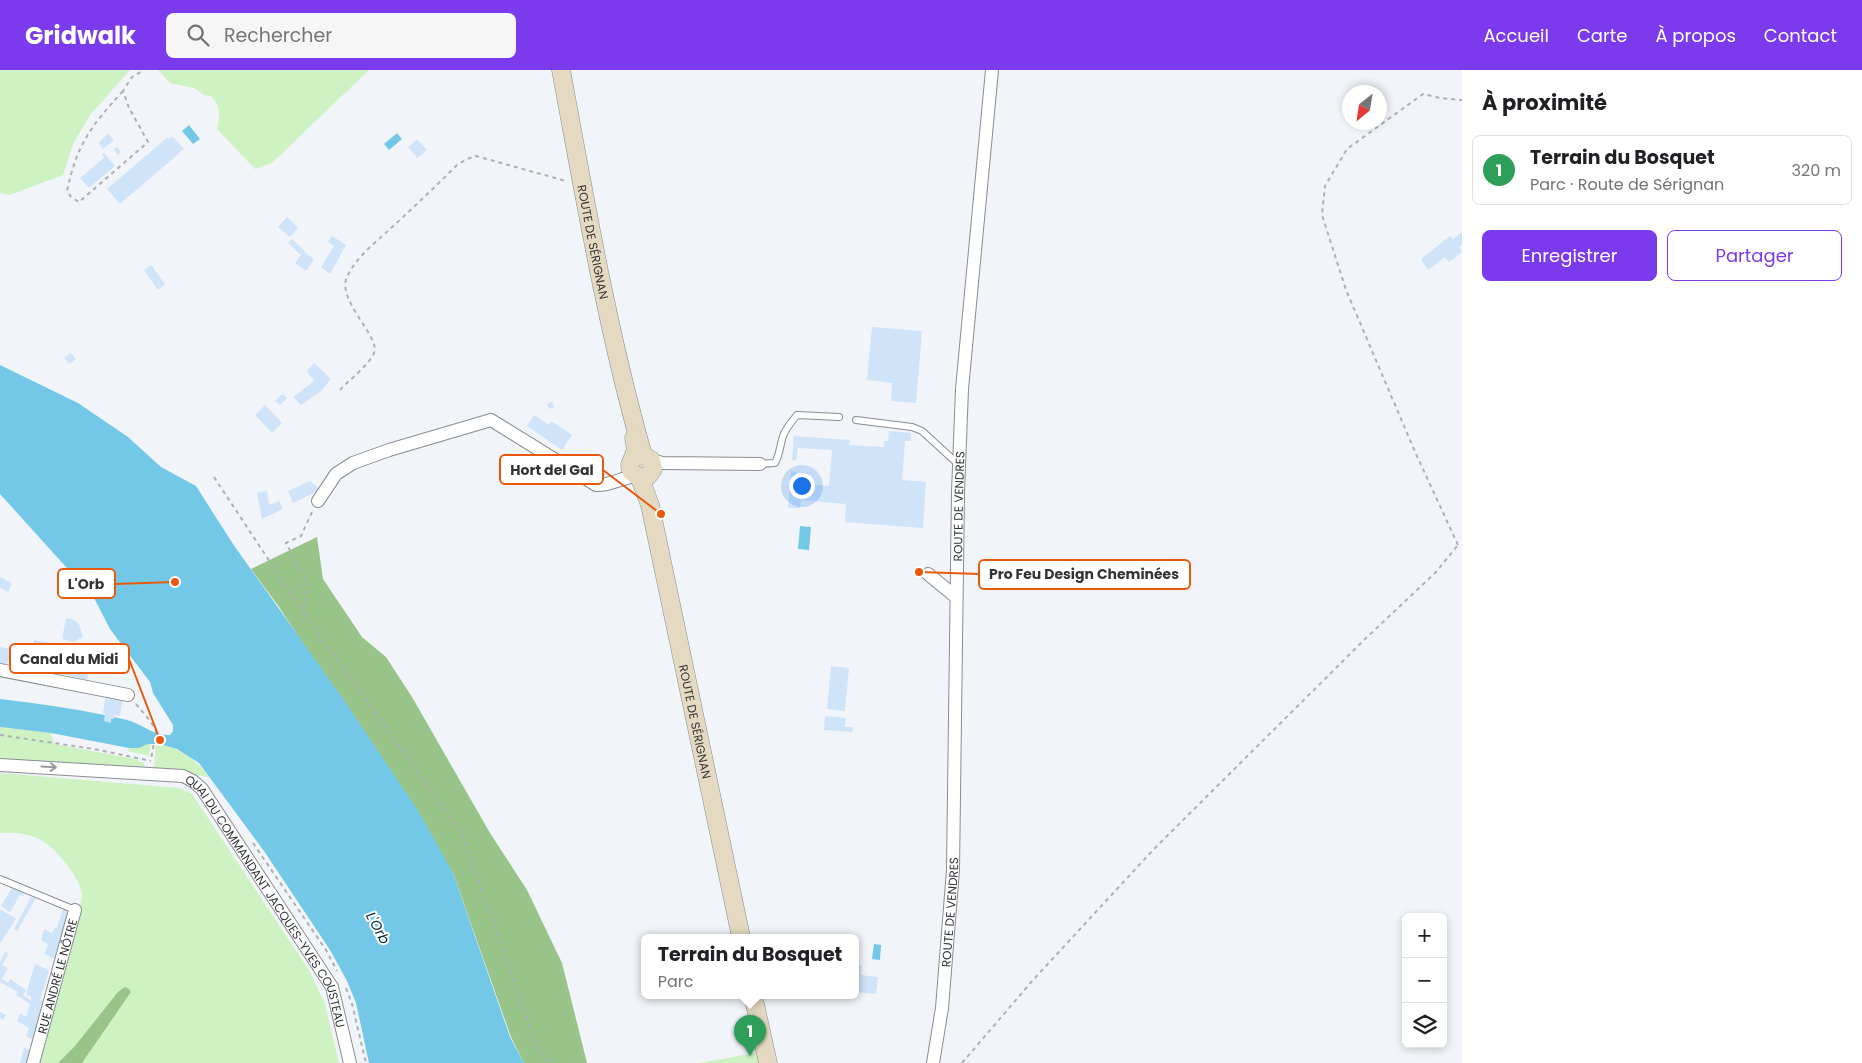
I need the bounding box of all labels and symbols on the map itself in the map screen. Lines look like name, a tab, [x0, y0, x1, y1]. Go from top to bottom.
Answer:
north arrow	[1342, 85, 1387, 130]
street label: ROUTE DE SÉRIGNAN	[574, 183, 613, 301]
street label: ROUTE DE VENDRES	[949, 451, 968, 561]
callout: Hort del Gal	[500, 455, 603, 484]
text: Hort del Gal	[510, 460, 594, 480]
your location	[789, 473, 815, 499]
callout: Pro Feu Design Cheminées	[979, 560, 1190, 589]
text: Pro Feu Design Cheminées	[989, 564, 1179, 584]
callout: L'Orb	[58, 569, 115, 598]
text: L'Orb	[68, 574, 105, 594]
callout: Canal du Midi	[10, 644, 129, 673]
text: Canal du Midi	[20, 649, 118, 669]
street label: ROUTE DE SÉRIGNAN	[675, 663, 716, 780]
one-way arrow	[40, 763, 56, 772]
street label: QUAI DU COMMANDANT JACQUES-YVES COUSTEAU	[183, 770, 350, 1029]
street label: ROUTE DE VENDRES	[937, 857, 962, 968]
water label: L'Orb	[361, 908, 395, 948]
street label: RUE ANDRÉ LE NÔTRE	[33, 917, 81, 1036]
pin: 1	[734, 1015, 766, 1056]

